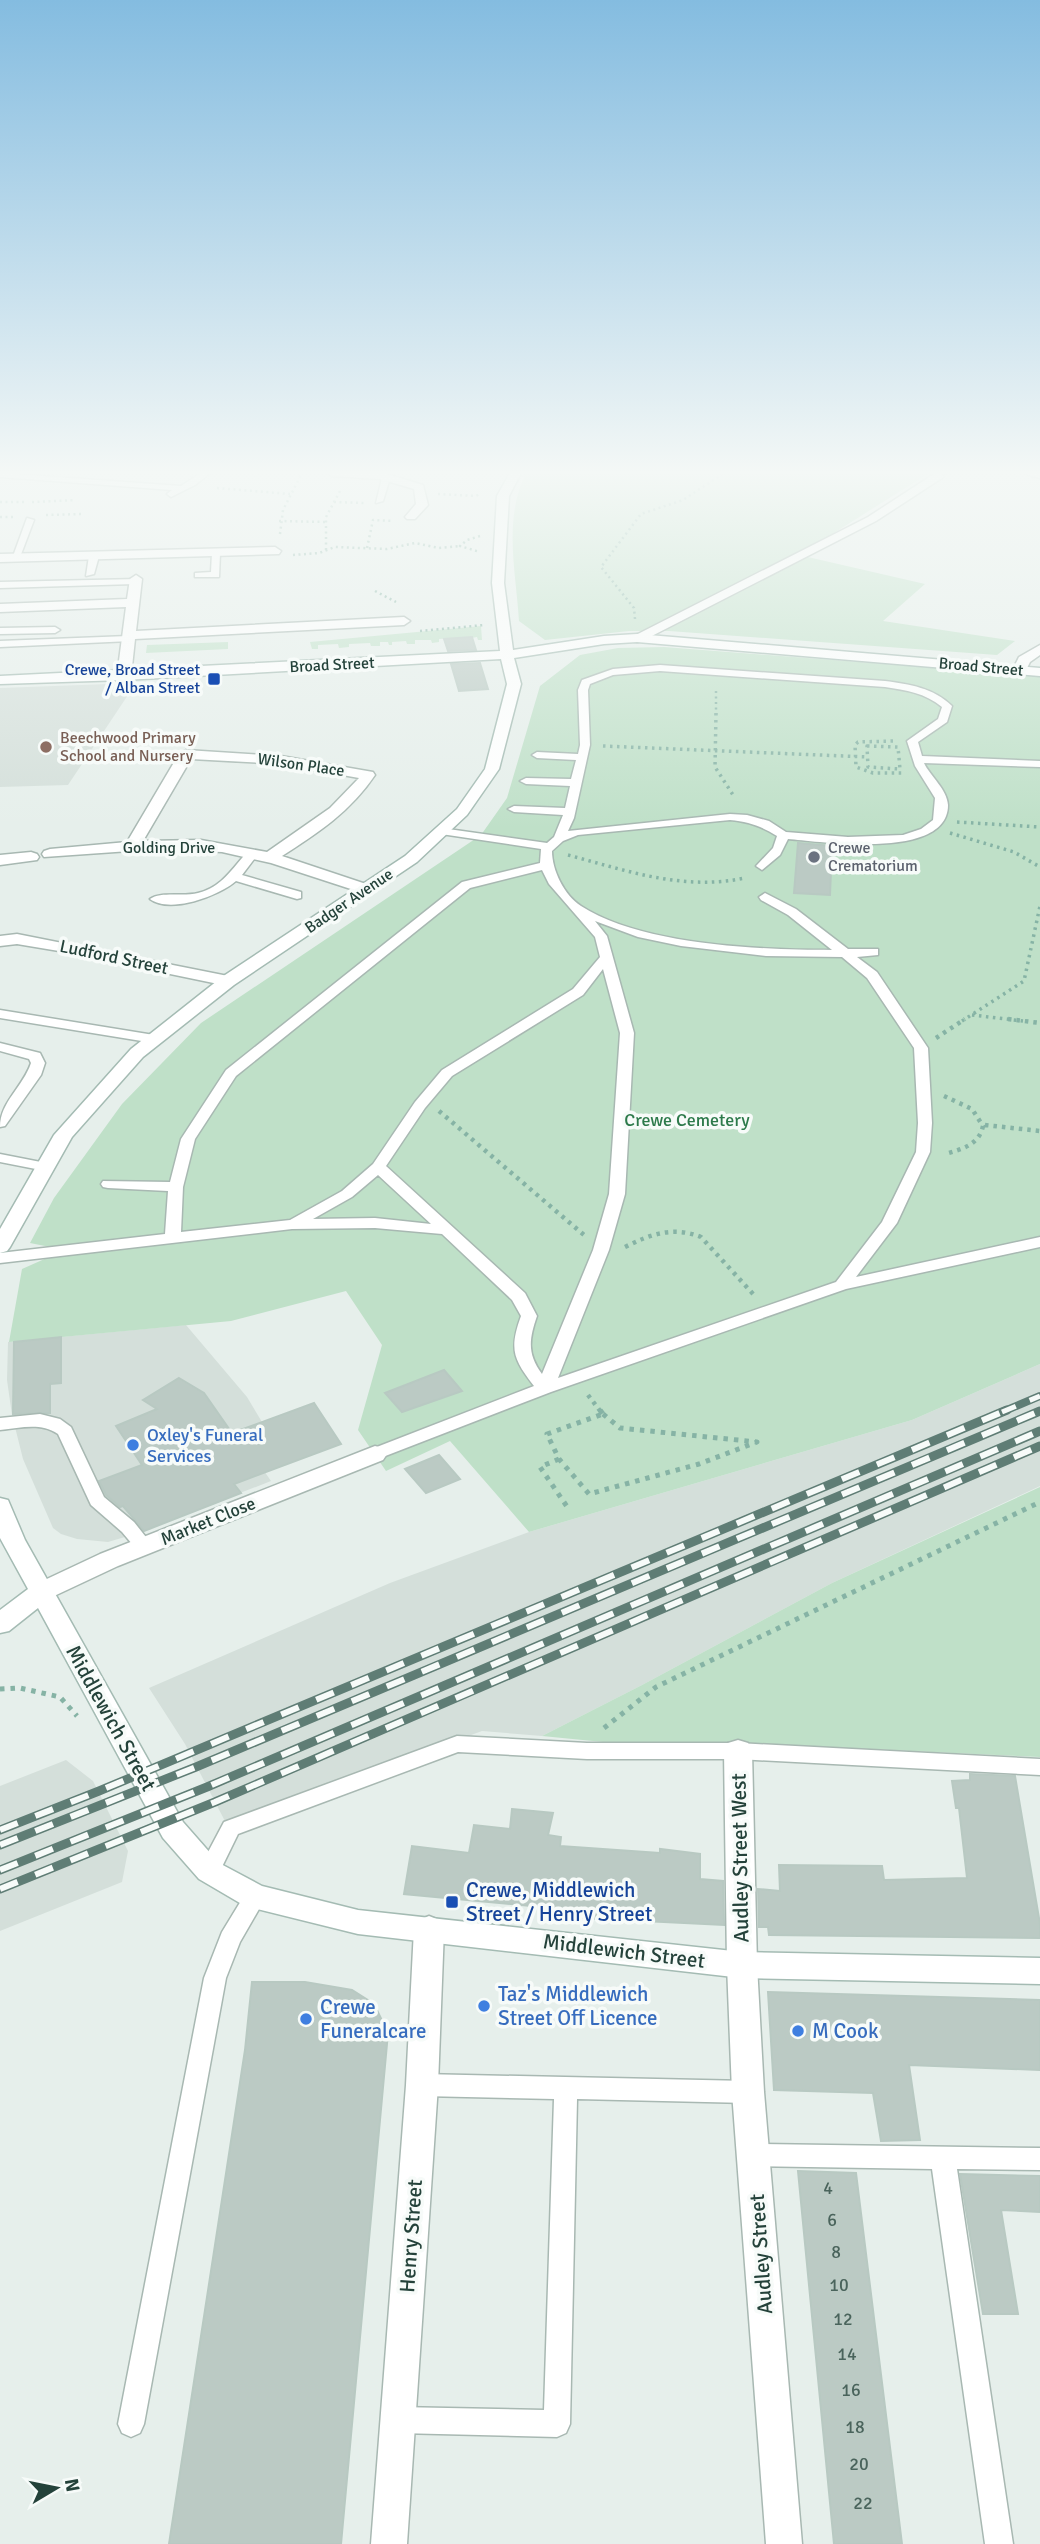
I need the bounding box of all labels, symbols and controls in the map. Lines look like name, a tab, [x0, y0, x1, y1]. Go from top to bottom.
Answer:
street label: Broad Street	[289, 653, 375, 677]
street label: Broad Street	[938, 653, 1025, 681]
place label: Crewe, Broad Street / Alban Street	[65, 660, 200, 698]
marker: Crewe, Broad Street / Alban Street	[206, 671, 222, 687]
place label: Beechwood Primary School and Nursery	[60, 728, 196, 766]
marker: Beechwood Primary School and Nursery	[38, 739, 54, 755]
street label: Wilson Place	[256, 749, 346, 781]
street label: Golding Drive	[123, 838, 215, 858]
place label: Crewe Crematorium	[828, 838, 918, 876]
marker: Crewe Crematorium	[806, 849, 822, 865]
street label: Badger Avenue	[301, 864, 397, 938]
street label: Ludford Street	[58, 935, 170, 979]
park label: Crewe Cemetery	[624, 1109, 750, 1131]
place label: Oxley's Funeral Services	[147, 1424, 263, 1467]
marker: Oxley's Funeral Services	[125, 1437, 141, 1453]
street label: Market Close	[157, 1492, 259, 1550]
street label: Middlewich Street	[60, 1640, 162, 1796]
street label: Audley Street West	[726, 1773, 754, 1943]
place label: Crewe, Middlewich Street / Henry Street	[466, 1877, 652, 1927]
marker: Crewe, Middlewich Street / Henry Street	[444, 1894, 460, 1910]
street label: Middlewich Street	[542, 1928, 706, 1974]
place label: Taz's Middlewich Street Off Licence	[498, 1981, 658, 2031]
place label: Crewe Funeralcare	[320, 1994, 426, 2044]
marker: Taz's Middlewich Street Off Licence	[476, 1998, 492, 2014]
marker: Crewe Funeralcare	[298, 2011, 314, 2027]
place label: M Cook	[812, 2018, 879, 2044]
marker: M Cook	[790, 2023, 806, 2039]
house number: 4	[823, 2177, 833, 2199]
street label: Henry Street	[394, 2178, 428, 2294]
street label: Audley Street	[744, 2193, 778, 2315]
house number: 6	[827, 2209, 837, 2231]
house number: 8	[831, 2241, 841, 2263]
house number: 10	[829, 2274, 849, 2296]
house number: 12	[833, 2308, 853, 2330]
house number: 14	[837, 2343, 857, 2365]
house number: 16	[841, 2379, 861, 2401]
house number: 18	[845, 2416, 865, 2438]
north arrow	[21, 2453, 91, 2523]
house number: 20	[849, 2453, 869, 2475]
text: N	[59, 2477, 85, 2494]
house number: 22	[853, 2492, 873, 2514]

